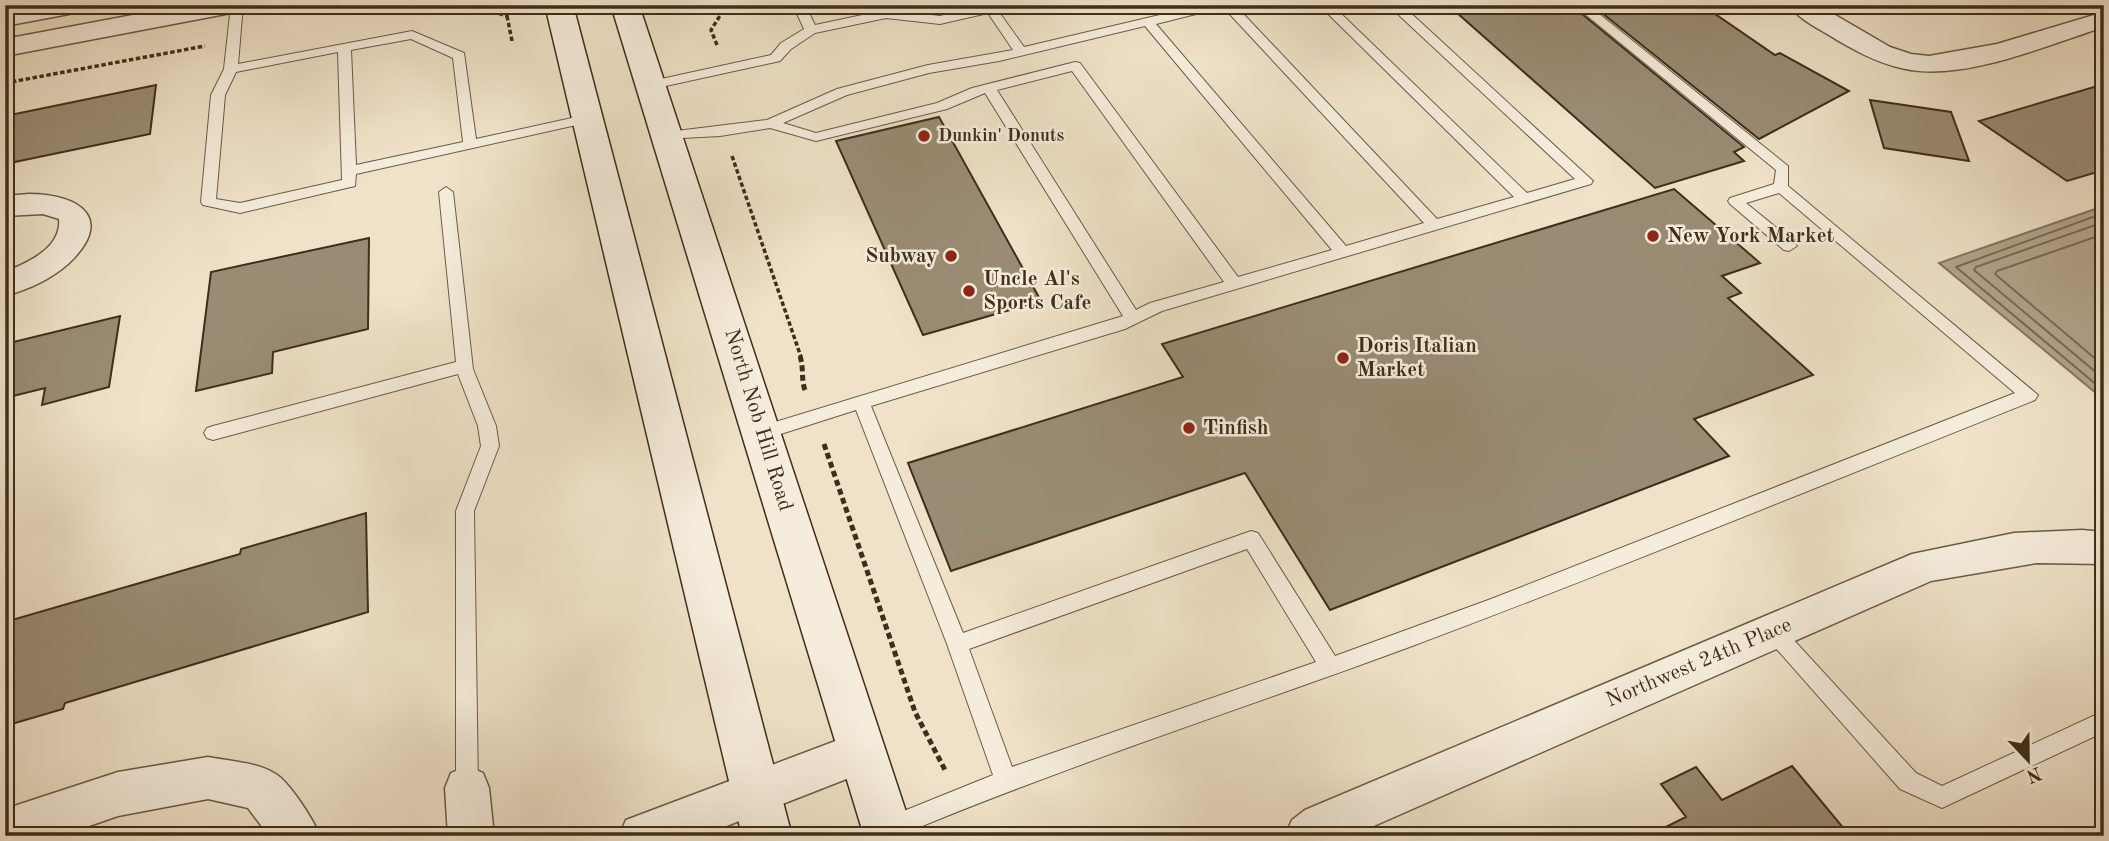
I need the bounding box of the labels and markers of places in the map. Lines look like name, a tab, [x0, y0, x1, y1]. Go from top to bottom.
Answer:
place label: Dunkin' Donuts	[938, 127, 1065, 145]
marker: Dunkin' Donuts	[916, 128, 932, 144]
place label: New York Market	[1667, 226, 1835, 247]
marker: New York Market	[1645, 228, 1661, 244]
place label: Subway	[865, 246, 937, 267]
marker: Subway	[943, 248, 959, 264]
place label: Uncle Al's Sports Cafe	[983, 269, 1092, 314]
marker: Uncle Al's Sports Cafe	[961, 283, 977, 299]
place label: Doris Italian Market	[1357, 336, 1477, 381]
marker: Doris Italian Market	[1335, 350, 1351, 366]
place label: Tinfish	[1203, 418, 1269, 439]
marker: Tinfish	[1181, 420, 1197, 436]

